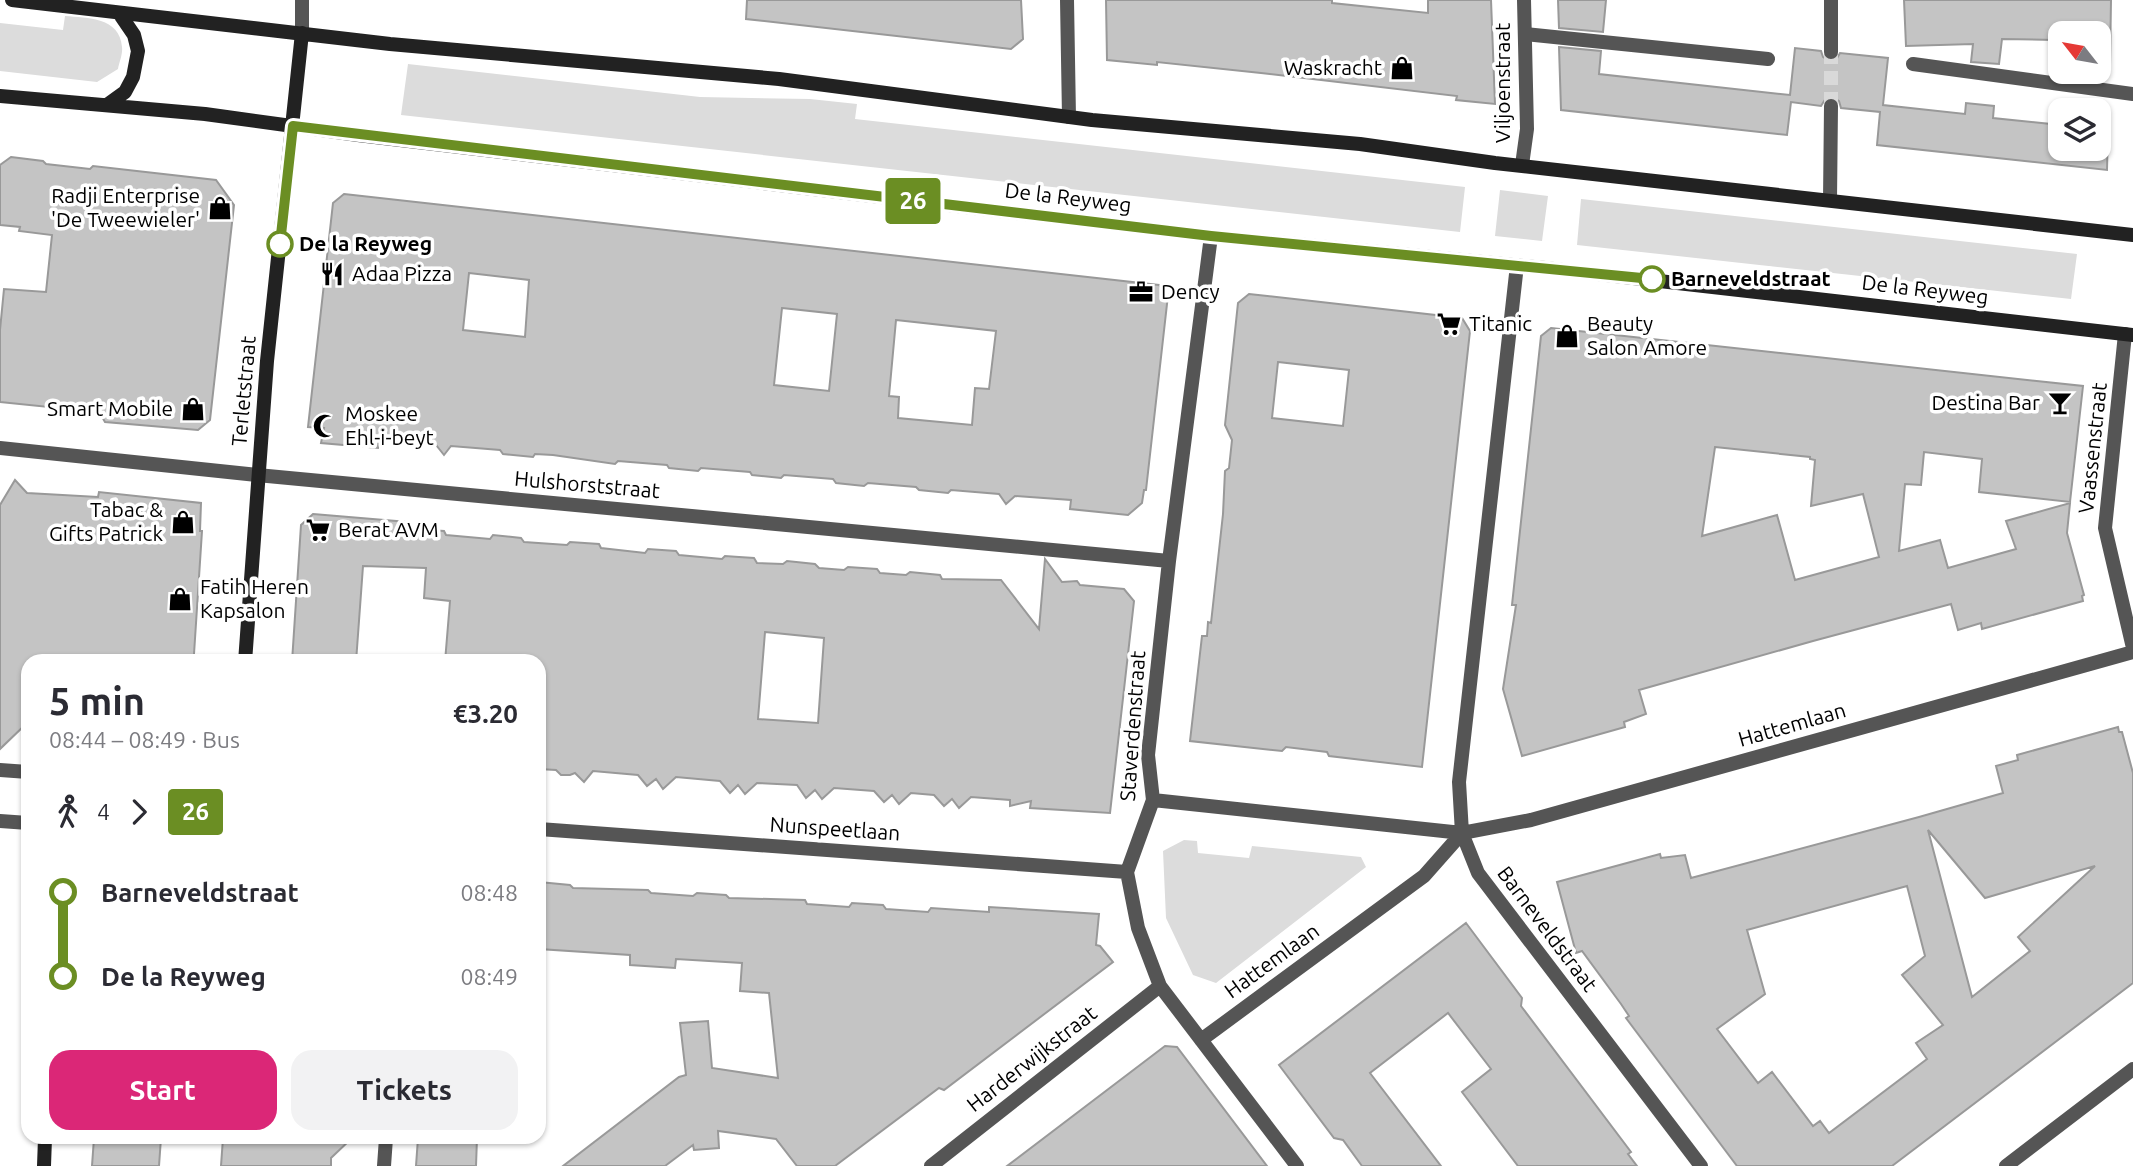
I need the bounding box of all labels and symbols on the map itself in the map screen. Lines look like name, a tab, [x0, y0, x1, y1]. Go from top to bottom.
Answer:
north arrow	[2048, 21, 2110, 84]
street label: Viljoenstraat	[1490, 23, 1514, 143]
shop icon: Waskracht	[1388, 54, 1416, 82]
place label: Waskracht	[1284, 55, 1382, 79]
street label: De la Reyweg	[1003, 177, 1133, 217]
line badge: 26	[881, 178, 944, 224]
place label: Radji Enterprise 'De Tweewieler'	[51, 183, 200, 231]
shop icon: Radji Enterprise 'De Tweewieler'	[206, 194, 234, 222]
marker: De la Reyweg	[267, 231, 293, 257]
place label: De la Reyweg	[299, 231, 432, 255]
restaurant icon: Adaa Pizza	[318, 260, 346, 288]
place label: Adaa Pizza	[352, 261, 452, 285]
marker: Barneveldstraat	[1639, 266, 1665, 292]
place label: Barneveldstraat	[1671, 266, 1831, 290]
street label: De la Reyweg	[1860, 269, 1990, 309]
office icon: Dency	[1127, 278, 1155, 306]
place label: Dency	[1161, 279, 1220, 303]
supermarket icon: Titanic	[1435, 310, 1463, 338]
place label: Titanic	[1469, 311, 1532, 335]
place label: Beauty Salon Amore	[1587, 311, 1707, 359]
shop icon: Beauty Salon Amore	[1553, 322, 1581, 350]
street label: Terletstraat	[226, 335, 260, 447]
street label: Vaassenstraat	[2073, 381, 2111, 515]
bar icon: Destina Bar	[2046, 389, 2074, 417]
place label: Destina Bar	[1931, 390, 2040, 414]
shop icon: Smart Mobile	[179, 395, 207, 423]
place label: Smart Mobile	[47, 396, 173, 420]
place label: Moskee Ehl-i-beyt	[345, 401, 434, 449]
mosque icon: Moskee Ehl-i-beyt	[311, 412, 339, 440]
street label: Hulshorststraat	[513, 466, 661, 502]
place label: Tabac & Gifts Patrick	[49, 497, 163, 545]
shop icon: Tabac & Gifts Patrick	[169, 508, 197, 536]
supermarket icon: Berat AVM	[304, 516, 332, 544]
place label: Berat AVM	[338, 517, 439, 541]
place label: Fatih Heren Kapsalon	[200, 574, 309, 622]
shop icon: Fatih Heren Kapsalon	[166, 585, 194, 613]
street label: Staverdenstraat	[1115, 650, 1149, 802]
street label: Hattemlaan	[1735, 697, 1848, 751]
street label: Nunspeetlaan	[769, 811, 901, 845]
street label: Barneveldstraat	[1493, 861, 1603, 996]
street label: Hattemlaan	[1220, 918, 1323, 1002]
street label: Harderwijkstraat	[962, 1000, 1101, 1116]

